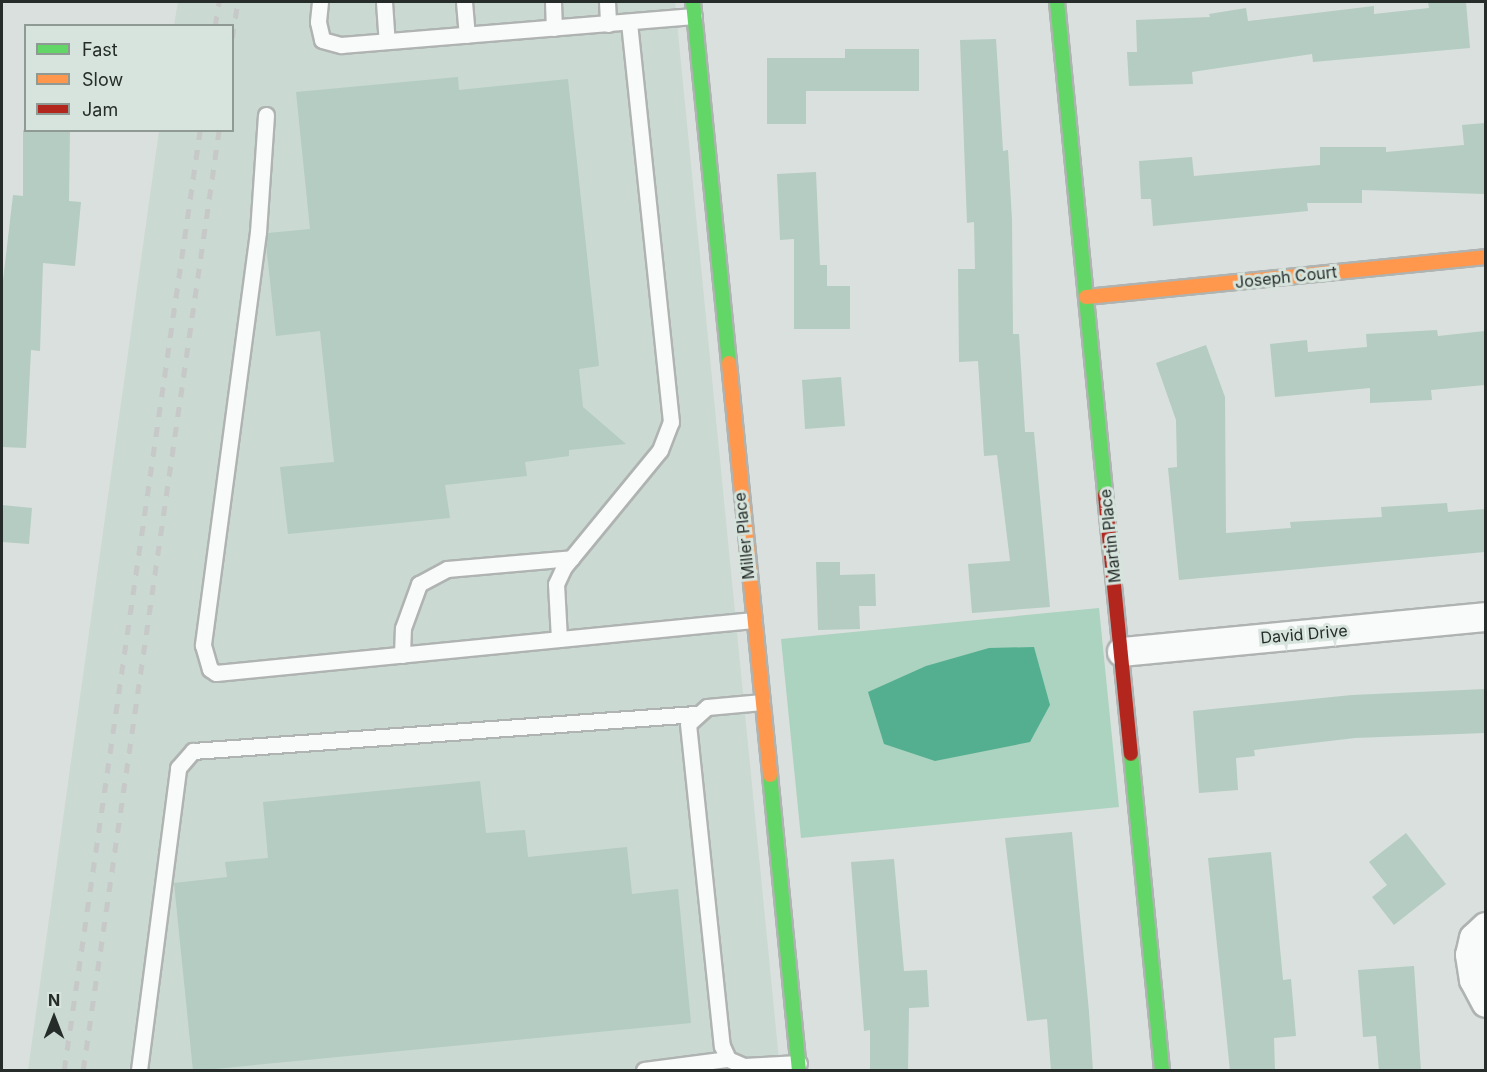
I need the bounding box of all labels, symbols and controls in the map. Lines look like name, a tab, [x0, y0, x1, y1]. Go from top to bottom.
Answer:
legend	[24, 24, 234, 132]
text: Fast	[82, 39, 118, 60]
text: Slow	[82, 69, 123, 90]
text: Jam	[82, 99, 118, 120]
street label: Joseph Court	[1234, 262, 1338, 292]
street label: Martin Place	[1096, 488, 1124, 584]
street label: Miller Place	[730, 491, 758, 581]
street label: David Drive	[1260, 621, 1348, 647]
north arrow	[24, 988, 84, 1048]
text: N	[48, 990, 60, 1010]

